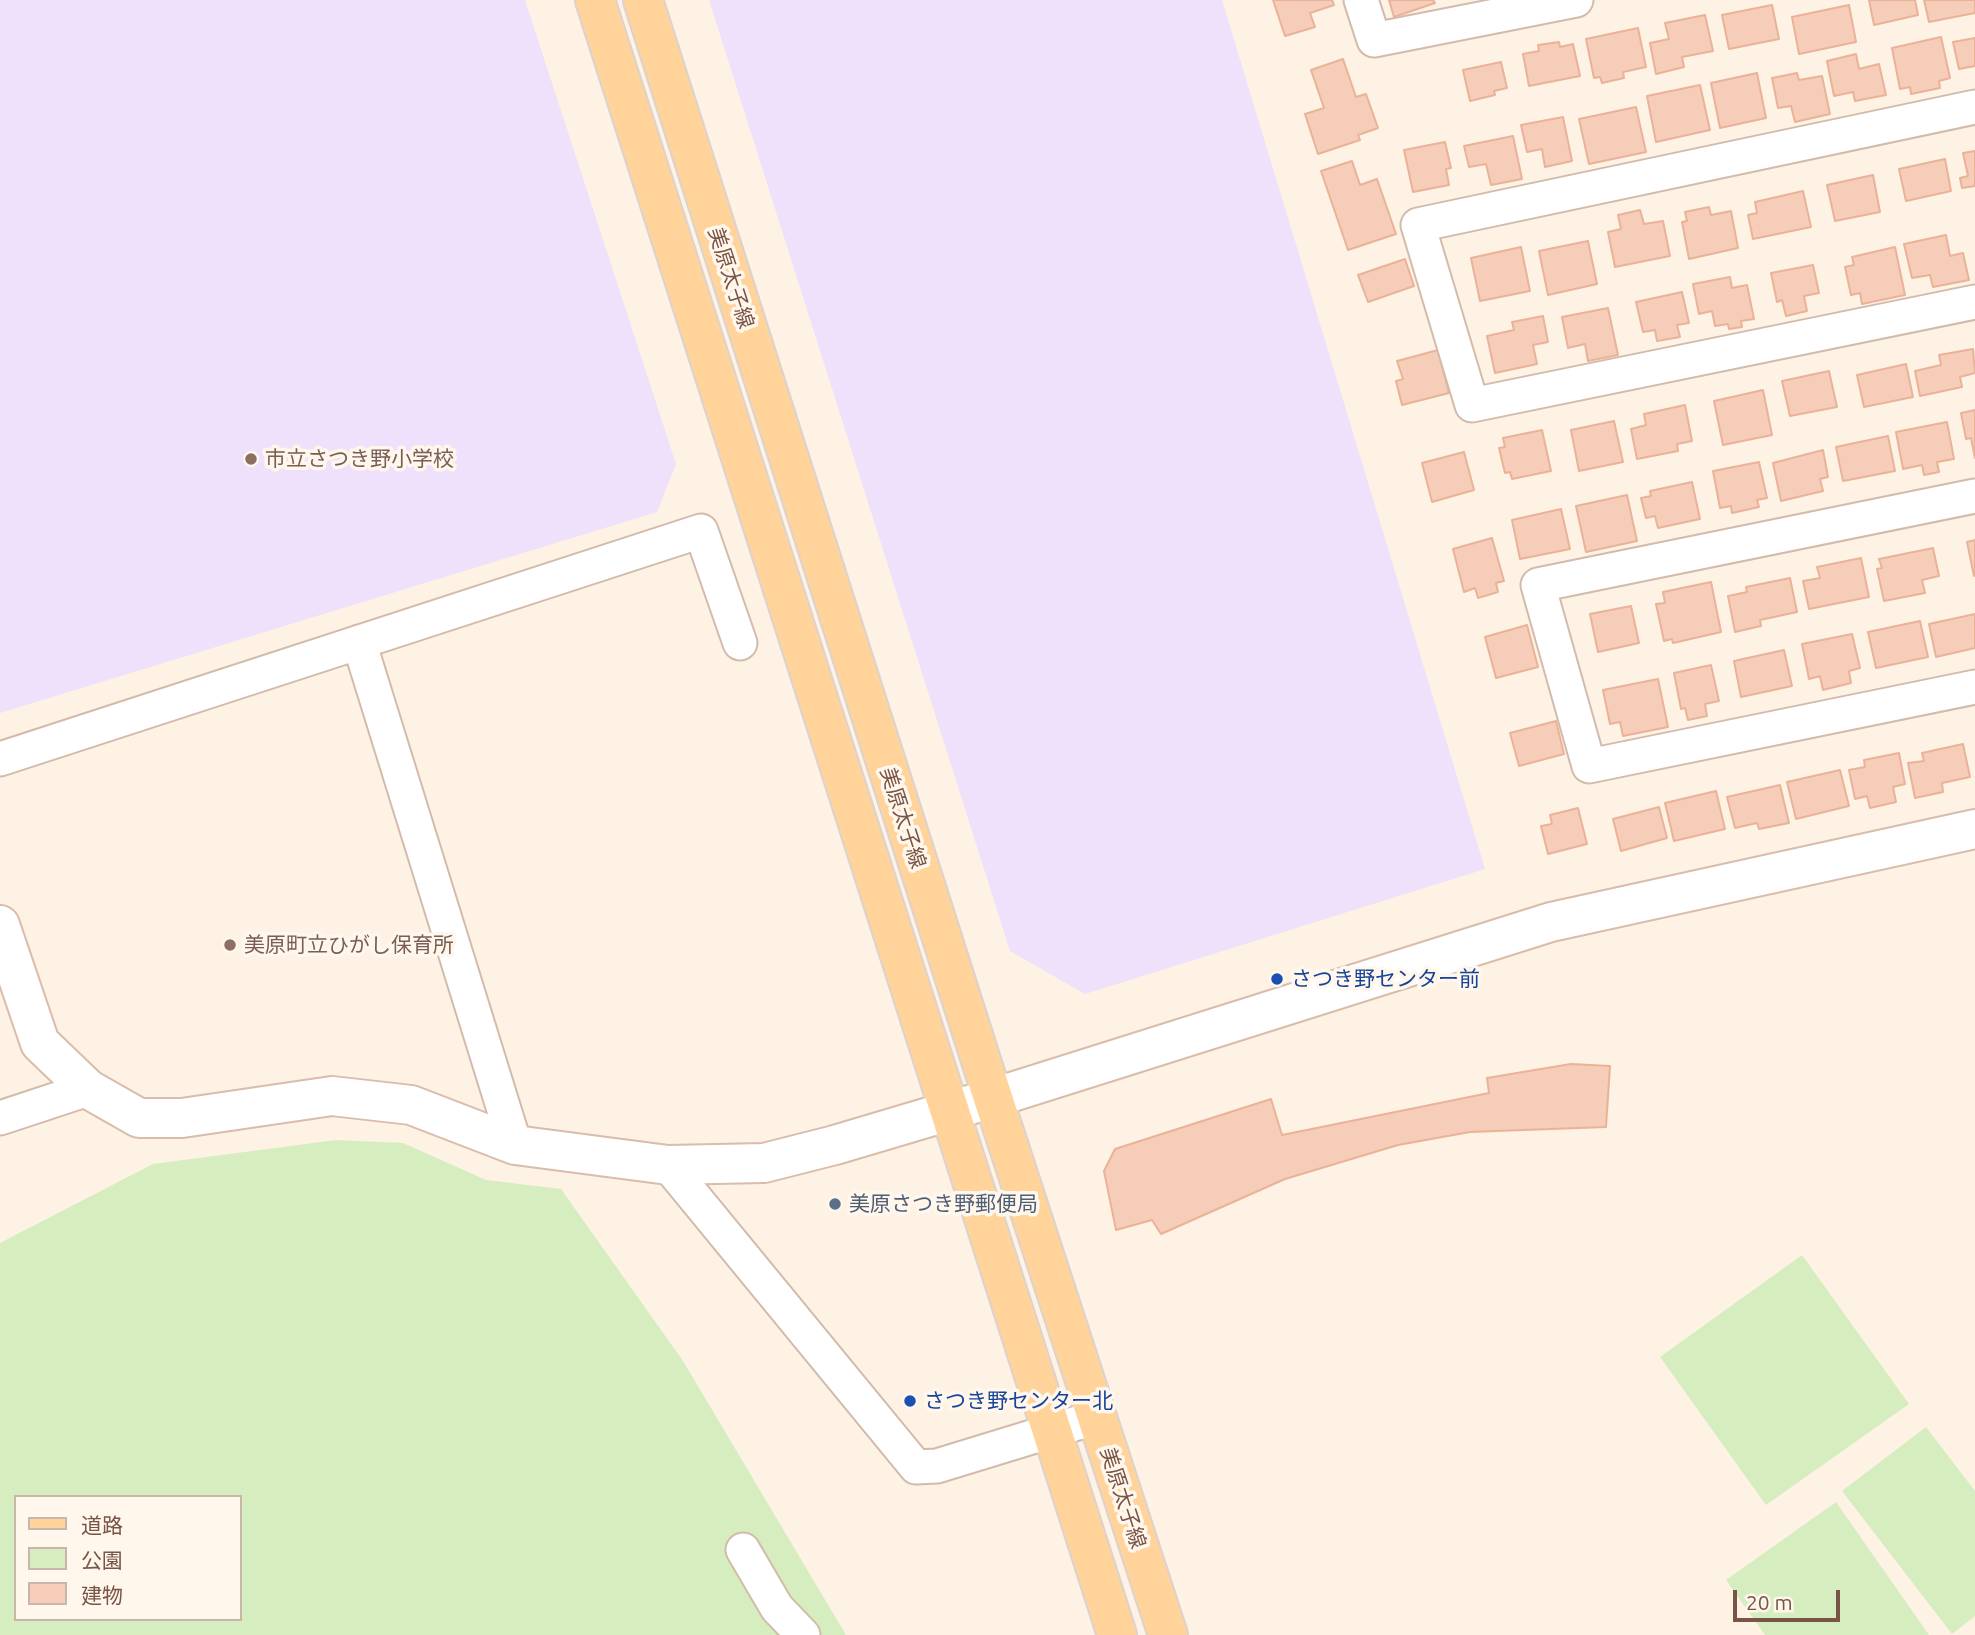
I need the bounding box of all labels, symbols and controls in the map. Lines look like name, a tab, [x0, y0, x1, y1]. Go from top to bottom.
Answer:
street label: 美原太子線	[703, 224, 759, 332]
place label: 市立さつき野小学校	[265, 446, 454, 472]
marker: 市立さつき野小学校	[243, 451, 259, 467]
street label: 美原太子線	[875, 764, 931, 872]
place label: 美原町立ひがし保育所	[244, 932, 454, 958]
marker: 美原町立ひがし保育所	[222, 937, 238, 953]
place label: さつき野センター前	[1291, 966, 1480, 992]
marker: さつき野センター前	[1269, 971, 1285, 987]
place label: 美原さつき野郵便局	[849, 1191, 1038, 1217]
marker: 美原さつき野郵便局	[827, 1196, 843, 1212]
place label: さつき野センター北	[924, 1388, 1113, 1414]
marker: さつき野センター北	[902, 1393, 918, 1409]
street label: 美原太子線	[1095, 1444, 1151, 1552]
legend	[14, 1495, 242, 1621]
text: 道路	[81, 1513, 123, 1537]
text: 公園	[81, 1548, 123, 1572]
scale bar	[1737, 1576, 1844, 1620]
text: 建物	[81, 1583, 123, 1607]
text: 20 m	[1746, 1590, 1793, 1614]

